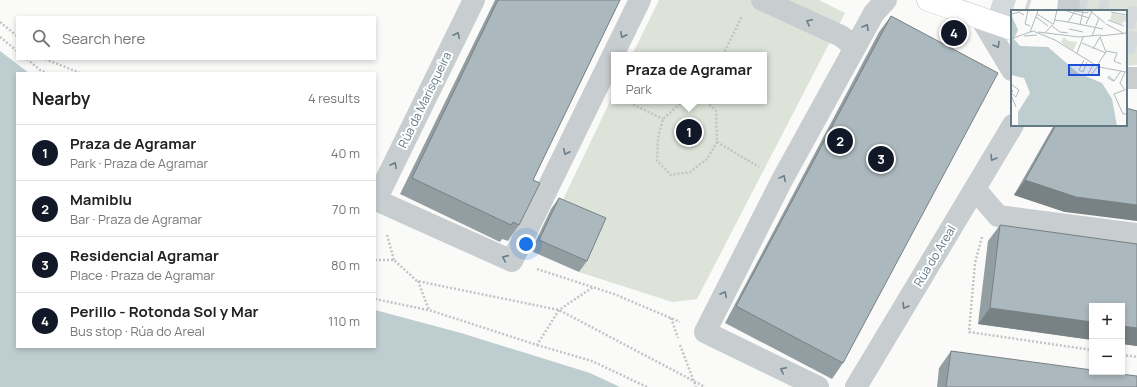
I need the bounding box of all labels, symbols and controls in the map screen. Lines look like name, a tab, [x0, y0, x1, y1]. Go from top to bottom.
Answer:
inset map	[1011, 10, 1127, 126]
search box	[16, 16, 376, 60]
one-way arrow	[806, 18, 813, 26]
pin: 4	[941, 18, 967, 48]
one-way arrow	[862, 24, 869, 31]
icon: search	[30, 27, 52, 49]
text: Search here	[62, 28, 145, 49]
one-way arrow	[620, 31, 628, 38]
one-way arrow	[452, 32, 460, 40]
one-way arrow	[992, 41, 999, 48]
street label: Rúa da Marisqueira	[394, 49, 455, 151]
popup	[611, 52, 767, 104]
text: Praza de Agramar	[626, 59, 752, 80]
text: Park	[626, 80, 652, 98]
text: Nearby	[32, 87, 90, 110]
text: 4 results	[308, 89, 360, 107]
pin: 1	[676, 117, 702, 147]
pin: 2	[827, 126, 853, 156]
text: Praza de Agramar	[70, 133, 196, 154]
text: 1	[42, 144, 48, 162]
text: 40 m	[331, 144, 360, 162]
pin: 3	[868, 144, 894, 174]
one-way arrow	[563, 147, 571, 155]
text: Park · Praza de Agramar	[70, 154, 208, 172]
one-way arrow	[991, 154, 998, 161]
one-way arrow	[389, 161, 397, 169]
one-way arrow	[779, 175, 786, 182]
text: Mamiblu	[70, 189, 132, 210]
text: 2	[41, 200, 49, 218]
text: 70 m	[332, 200, 360, 218]
text: Bar · Praza de Agramar	[70, 210, 202, 228]
street label: Rúa do Areal	[910, 222, 960, 289]
your location	[516, 234, 536, 254]
text: Residencial Agramar	[70, 245, 219, 266]
one-way arrow	[501, 255, 509, 263]
text: 3	[41, 256, 49, 274]
text: 80 m	[331, 256, 360, 274]
text: Place · Praza de Agramar	[70, 266, 215, 284]
one-way arrow	[719, 291, 727, 298]
text: Perillo - Rotonda Sol y Mar	[70, 301, 259, 322]
one-way arrow	[902, 302, 909, 309]
map controls	[1089, 303, 1125, 375]
button: +	[1089, 303, 1125, 339]
text: 4	[41, 312, 49, 330]
text: 110 m	[328, 312, 360, 330]
text: Bus stop · Rúa do Areal	[70, 322, 205, 340]
button: −	[1089, 339, 1125, 375]
one-way arrow	[780, 367, 788, 375]

